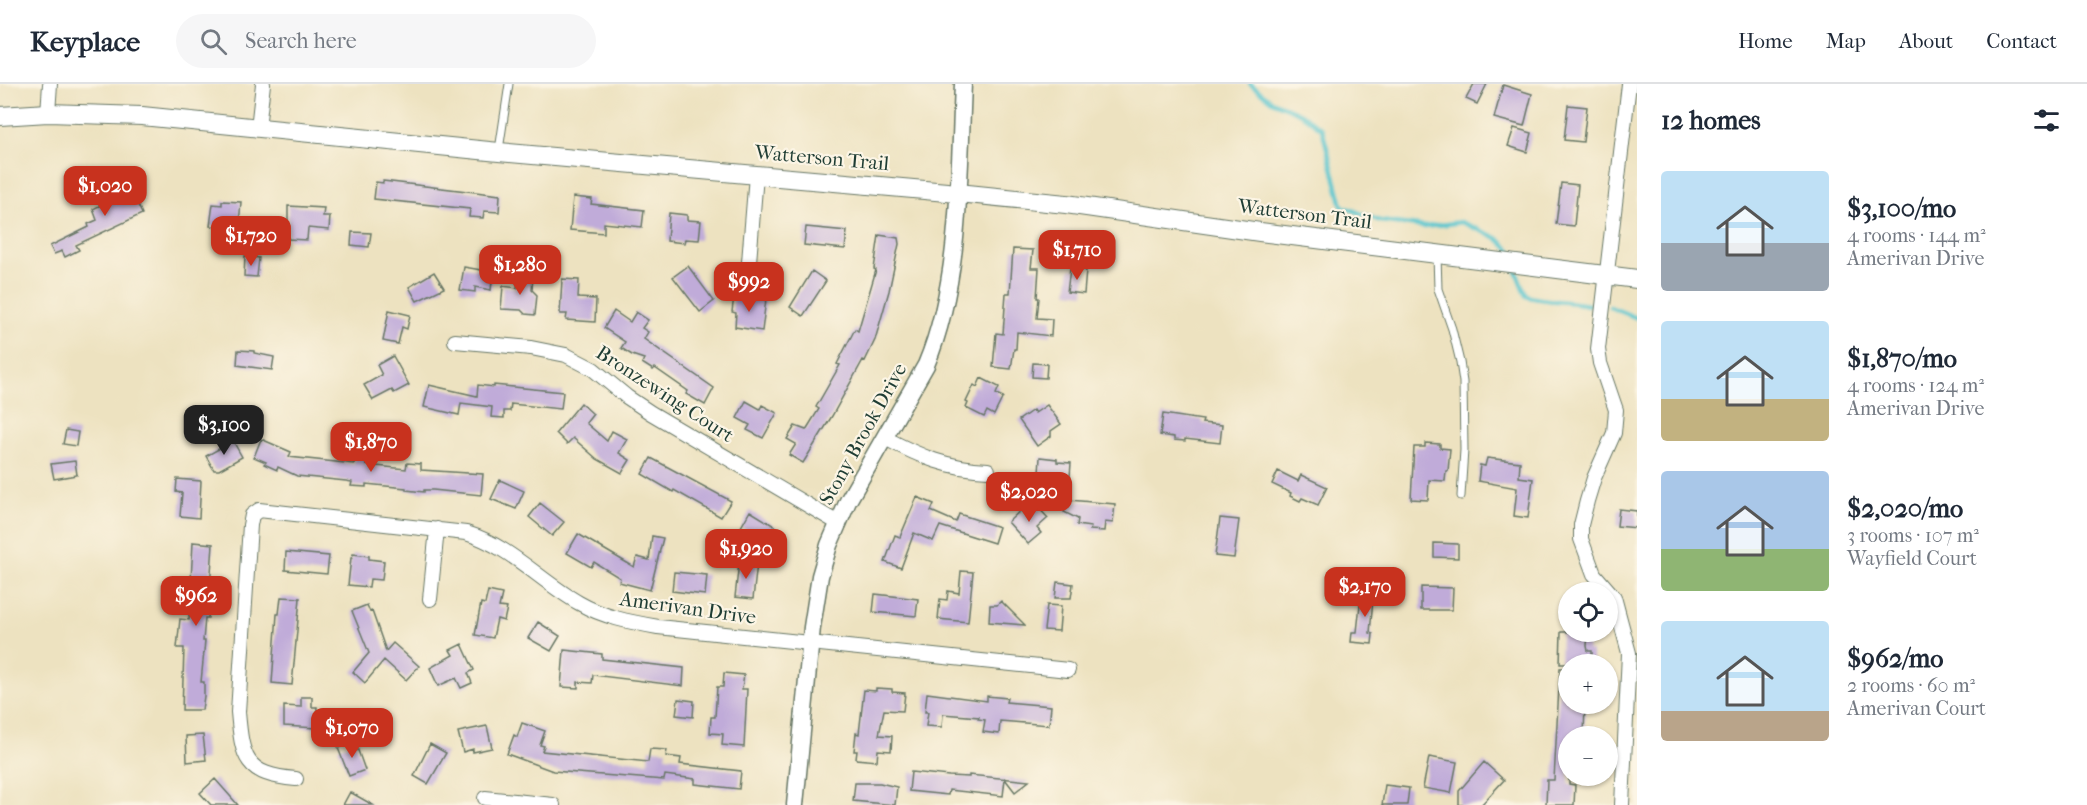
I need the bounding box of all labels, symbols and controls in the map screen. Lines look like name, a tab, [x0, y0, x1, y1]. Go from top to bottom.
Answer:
search box	[176, 14, 596, 68]
text: Keyplace	[30, 25, 140, 58]
icon: search	[197, 25, 230, 58]
text: Search here	[245, 28, 357, 54]
text: Home	[1738, 29, 1793, 53]
text: Map	[1826, 29, 1866, 53]
text: About	[1899, 29, 1953, 53]
text: Contact	[1986, 29, 2057, 53]
icon: filters	[2030, 104, 2063, 137]
text: 12 homes	[1661, 105, 1761, 136]
street label: Watterson Trail	[753, 141, 891, 175]
pin: $1,020	[56, 166, 154, 217]
text: $1,020	[78, 174, 132, 197]
text: $3,100/mo	[1847, 193, 1956, 224]
street label: Watterson Trail	[1236, 194, 1374, 234]
icon: home	[1709, 195, 1781, 267]
pin: $1,720	[202, 216, 300, 267]
text: $1,720	[225, 224, 277, 247]
text: 4 rooms · 144 m²	[1847, 224, 1986, 247]
pin: $1,710	[1028, 230, 1126, 281]
text: $1,710	[1053, 238, 1101, 261]
pin: $1,280	[471, 245, 569, 296]
text: Amerivan Drive	[1847, 247, 1984, 270]
text: $1,280	[493, 253, 547, 276]
pin: $992	[713, 262, 785, 313]
text: $992	[728, 270, 770, 293]
street label: Bronzewing Court	[592, 341, 738, 447]
text: $1,870/mo	[1847, 343, 1957, 374]
icon: home	[1709, 345, 1781, 417]
street label: Stony Brook Drive	[815, 359, 912, 509]
text: 4 rooms · 124 m²	[1847, 374, 1984, 397]
text: Amerivan Drive	[1847, 397, 1984, 420]
pin: $3,100	[175, 405, 273, 456]
text: $3,100	[198, 413, 250, 436]
pin: $1,870	[322, 422, 420, 473]
text: $1,870	[345, 430, 397, 453]
pin: $2,020	[980, 472, 1078, 523]
text: $2,020	[1000, 480, 1058, 503]
text: $2,020/mo	[1847, 493, 1963, 524]
icon: home	[1709, 495, 1781, 567]
text: 3 rooms · 107 m²	[1847, 524, 1979, 547]
pin: $1,920	[697, 529, 795, 580]
text: $1,920	[719, 537, 773, 560]
text: Wayfield Court	[1847, 547, 1977, 570]
pin: $2,170	[1316, 567, 1414, 618]
text: $2,170	[1338, 575, 1392, 598]
pin: $962	[160, 576, 232, 627]
map controls	[1558, 582, 1618, 786]
button: locate	[1558, 582, 1618, 642]
text: $962	[175, 584, 217, 607]
street label: Amerivan Drive	[617, 587, 758, 629]
text: $962/mo	[1847, 643, 1943, 674]
icon: home	[1709, 645, 1781, 717]
button: +	[1558, 654, 1618, 714]
text: 2 rooms · 60 m²	[1847, 674, 1975, 697]
text: Amerivan Court	[1847, 697, 1986, 720]
pin: $1,070	[303, 708, 401, 759]
text: $1,070	[325, 716, 379, 739]
button: −	[1558, 726, 1618, 786]

